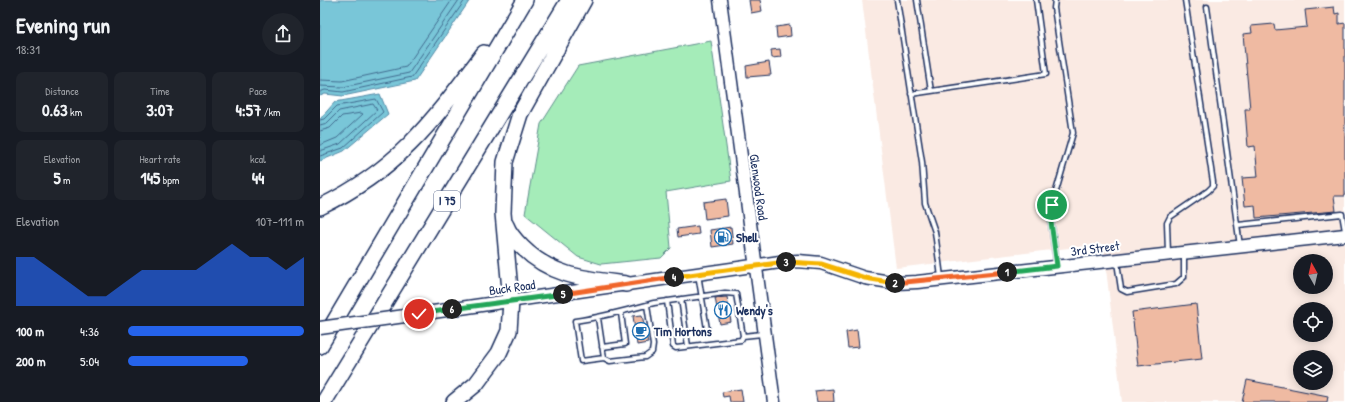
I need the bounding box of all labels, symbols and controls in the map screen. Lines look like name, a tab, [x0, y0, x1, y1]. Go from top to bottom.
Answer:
text: Evening run	[16, 10, 110, 40]
button: share	[262, 13, 304, 55]
text: 18:31	[16, 40, 40, 58]
text: Distance	[45, 84, 79, 98]
text: Time	[150, 84, 170, 98]
text: Pace	[249, 84, 267, 98]
text: 0.63	[42, 98, 68, 121]
text: 3:07	[146, 98, 174, 121]
text: 4:57	[235, 98, 261, 121]
text: km	[68, 105, 82, 119]
text: /km	[261, 105, 281, 119]
text: Elevation	[44, 152, 80, 166]
text: Heart rate	[139, 152, 181, 166]
text: kcal	[250, 152, 266, 166]
street label: Glenwood Road	[745, 153, 773, 221]
text: 5	[53, 166, 61, 189]
text: 145	[141, 166, 160, 189]
text: 44	[252, 166, 264, 189]
text: m	[61, 173, 71, 187]
text: bpm	[160, 173, 180, 187]
pin	[1035, 188, 1069, 222]
road number: I 75	[434, 191, 460, 211]
icon: arrive	[1041, 194, 1063, 216]
text: Elevation	[16, 212, 59, 230]
text: 107–111 m	[256, 212, 304, 230]
fuel station icon: Shell	[713, 227, 733, 247]
place label: Shell	[736, 228, 759, 246]
street label: 3rd Street	[1070, 236, 1121, 260]
pin: 3	[776, 252, 796, 272]
north arrow	[1293, 254, 1333, 294]
map controls	[1293, 254, 1333, 390]
text: 3	[784, 255, 788, 269]
pin: 1	[997, 262, 1017, 282]
text: 1	[1005, 265, 1009, 279]
pin: 4	[664, 267, 684, 287]
text: 4	[672, 270, 676, 284]
pin: 2	[885, 273, 905, 293]
street label: Buck Road	[488, 275, 536, 299]
text: 2	[892, 276, 898, 290]
pin: 5	[553, 284, 573, 304]
text: 5	[561, 287, 565, 301]
pin	[402, 297, 436, 331]
pin: 6	[442, 299, 462, 319]
restaurant icon: Wendy's	[713, 300, 733, 320]
place label: Wendy's	[736, 301, 773, 320]
text: 6	[450, 302, 454, 316]
button: locate	[1293, 302, 1333, 342]
icon: check	[408, 303, 430, 325]
cafe icon: Tim Hortons	[631, 321, 651, 341]
text: 100 m	[16, 322, 44, 340]
text: 4:36	[80, 322, 99, 340]
place label: Tim Hortons	[653, 322, 712, 340]
button: layers	[1293, 350, 1333, 390]
text: 200 m	[16, 352, 46, 370]
text: 5:04	[80, 352, 99, 370]

